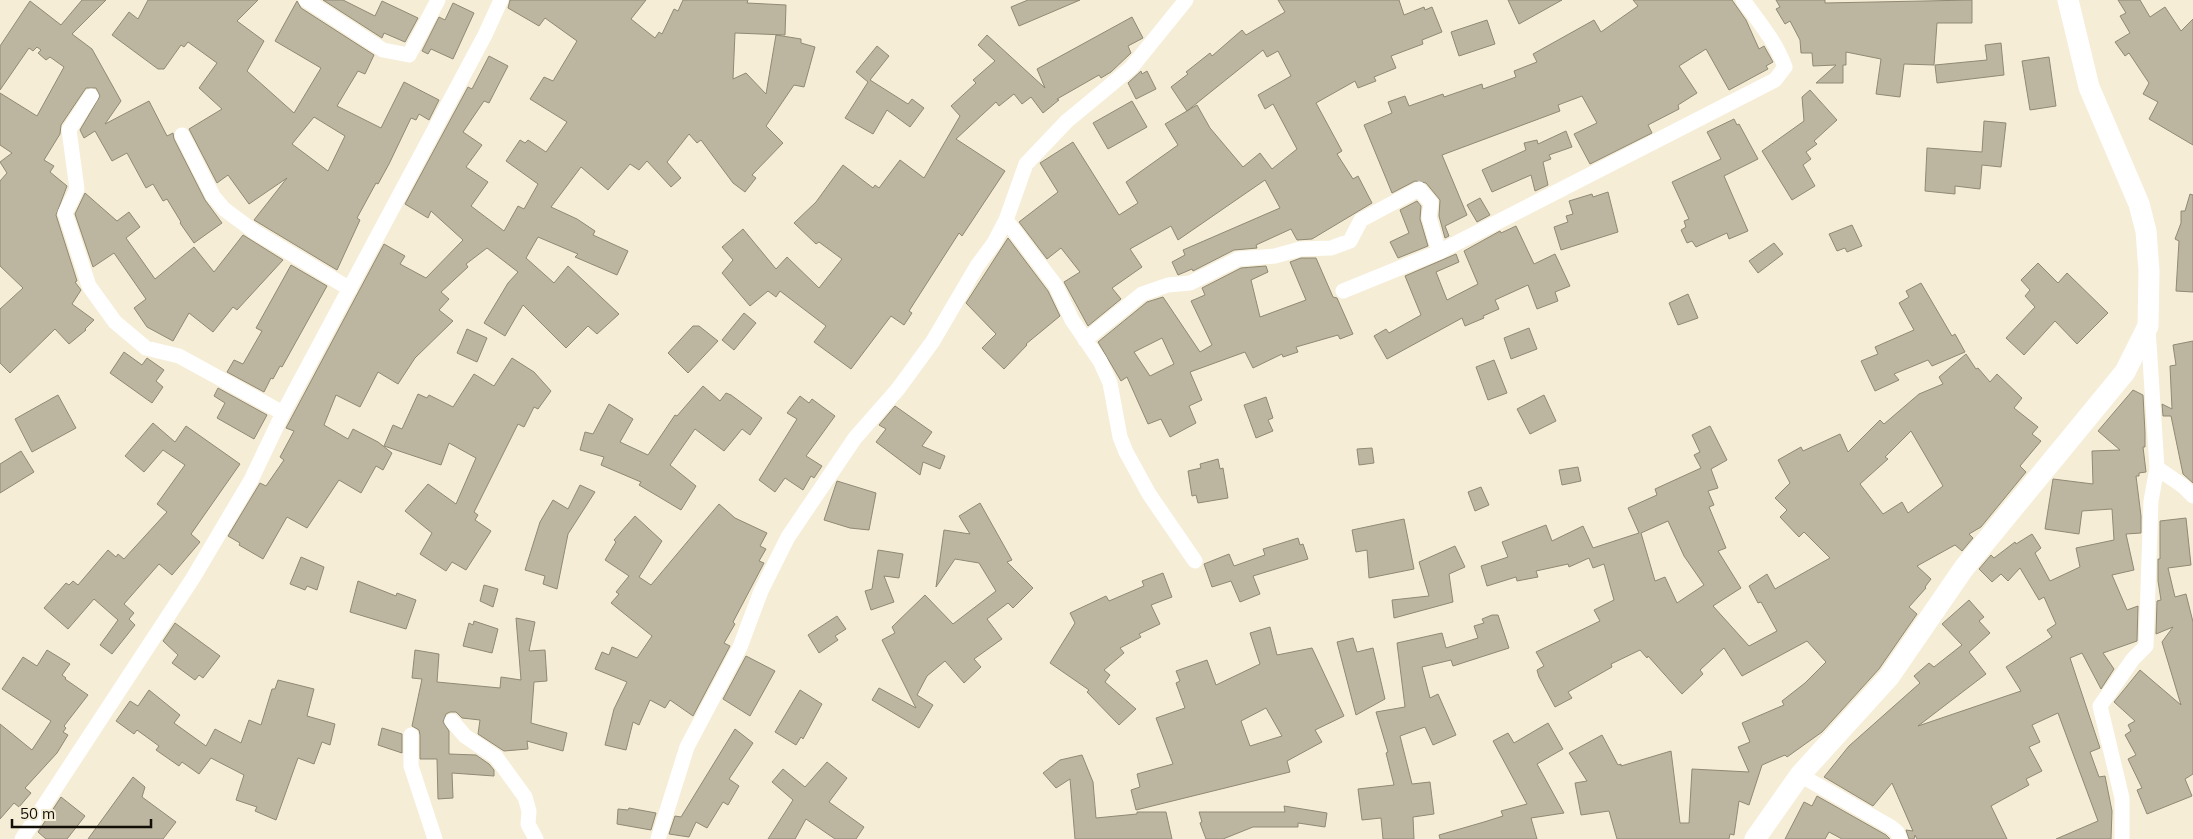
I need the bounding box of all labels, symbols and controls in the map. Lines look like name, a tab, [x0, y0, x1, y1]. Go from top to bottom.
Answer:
scale bar	[12, 796, 151, 828]
text: 50 m	[20, 804, 55, 823]

